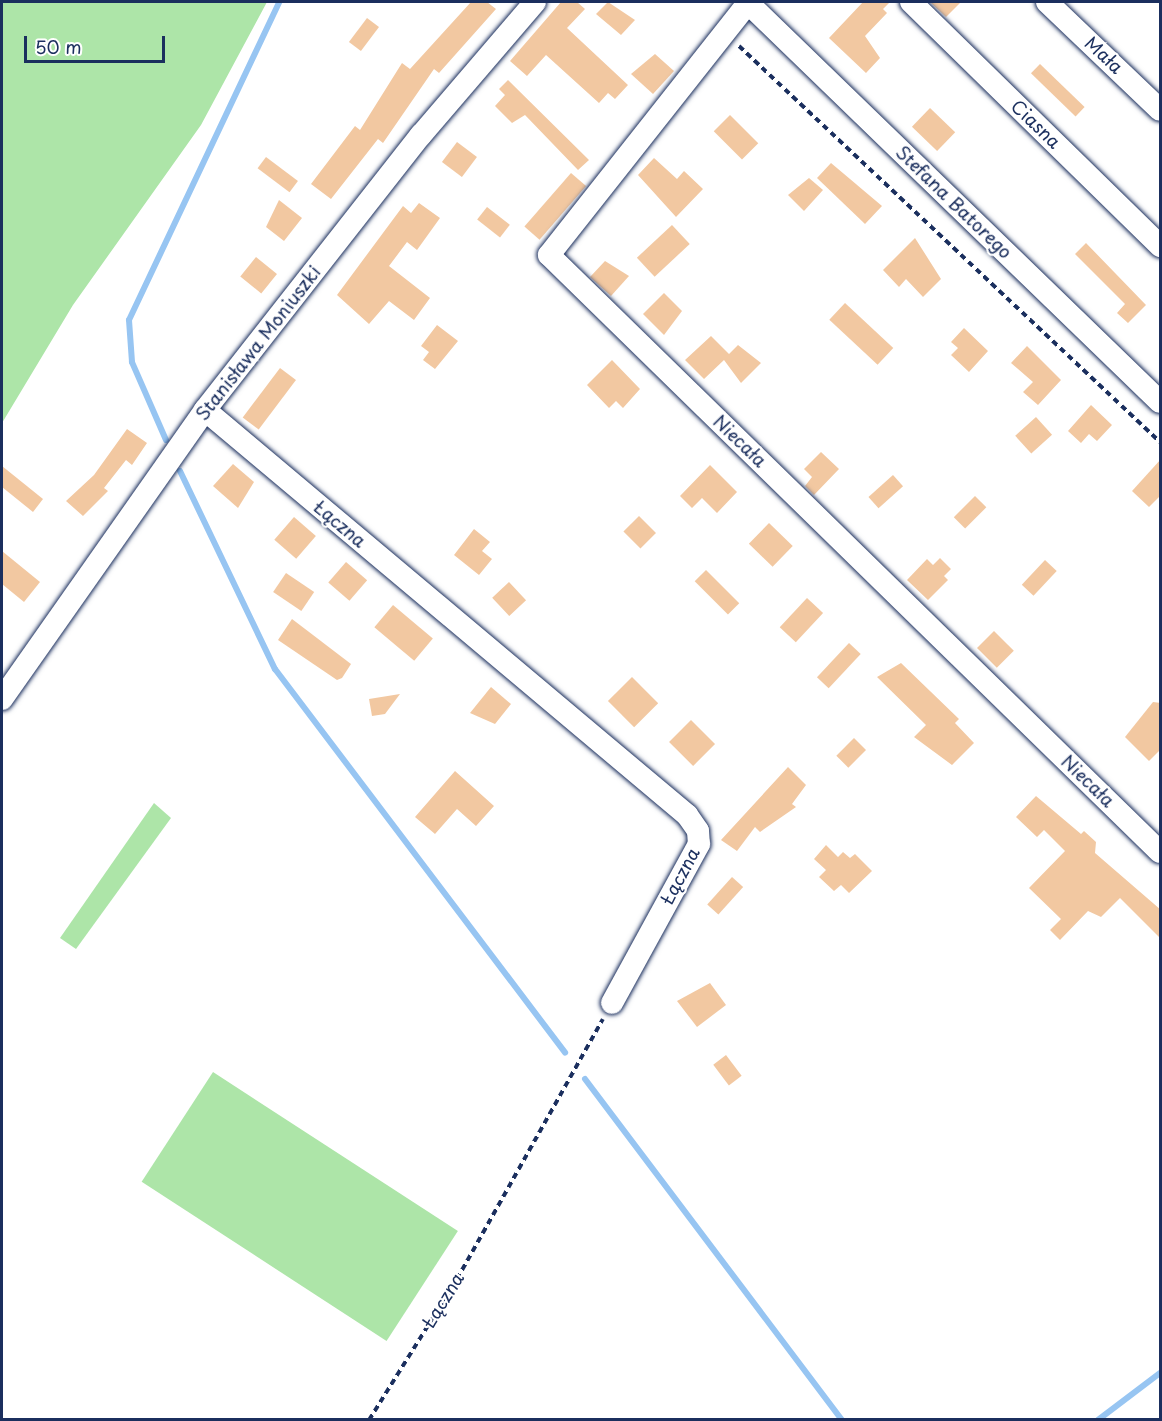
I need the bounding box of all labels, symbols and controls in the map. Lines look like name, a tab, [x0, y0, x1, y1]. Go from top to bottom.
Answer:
scale bar	[27, 24, 168, 62]
street label: Mała	[1080, 32, 1128, 78]
text: 50 m	[35, 33, 82, 60]
street label: Ciasna	[1007, 95, 1065, 153]
street label: Stefana Batorego	[892, 142, 1016, 262]
street label: Stanisława Moniuszki	[191, 262, 325, 424]
street label: Niecała	[709, 411, 771, 471]
street label: Łączna	[310, 496, 370, 552]
street label: Niecała	[1057, 751, 1119, 811]
street label: Łączna	[656, 844, 704, 908]
street label: Łączna	[418, 1268, 468, 1332]

